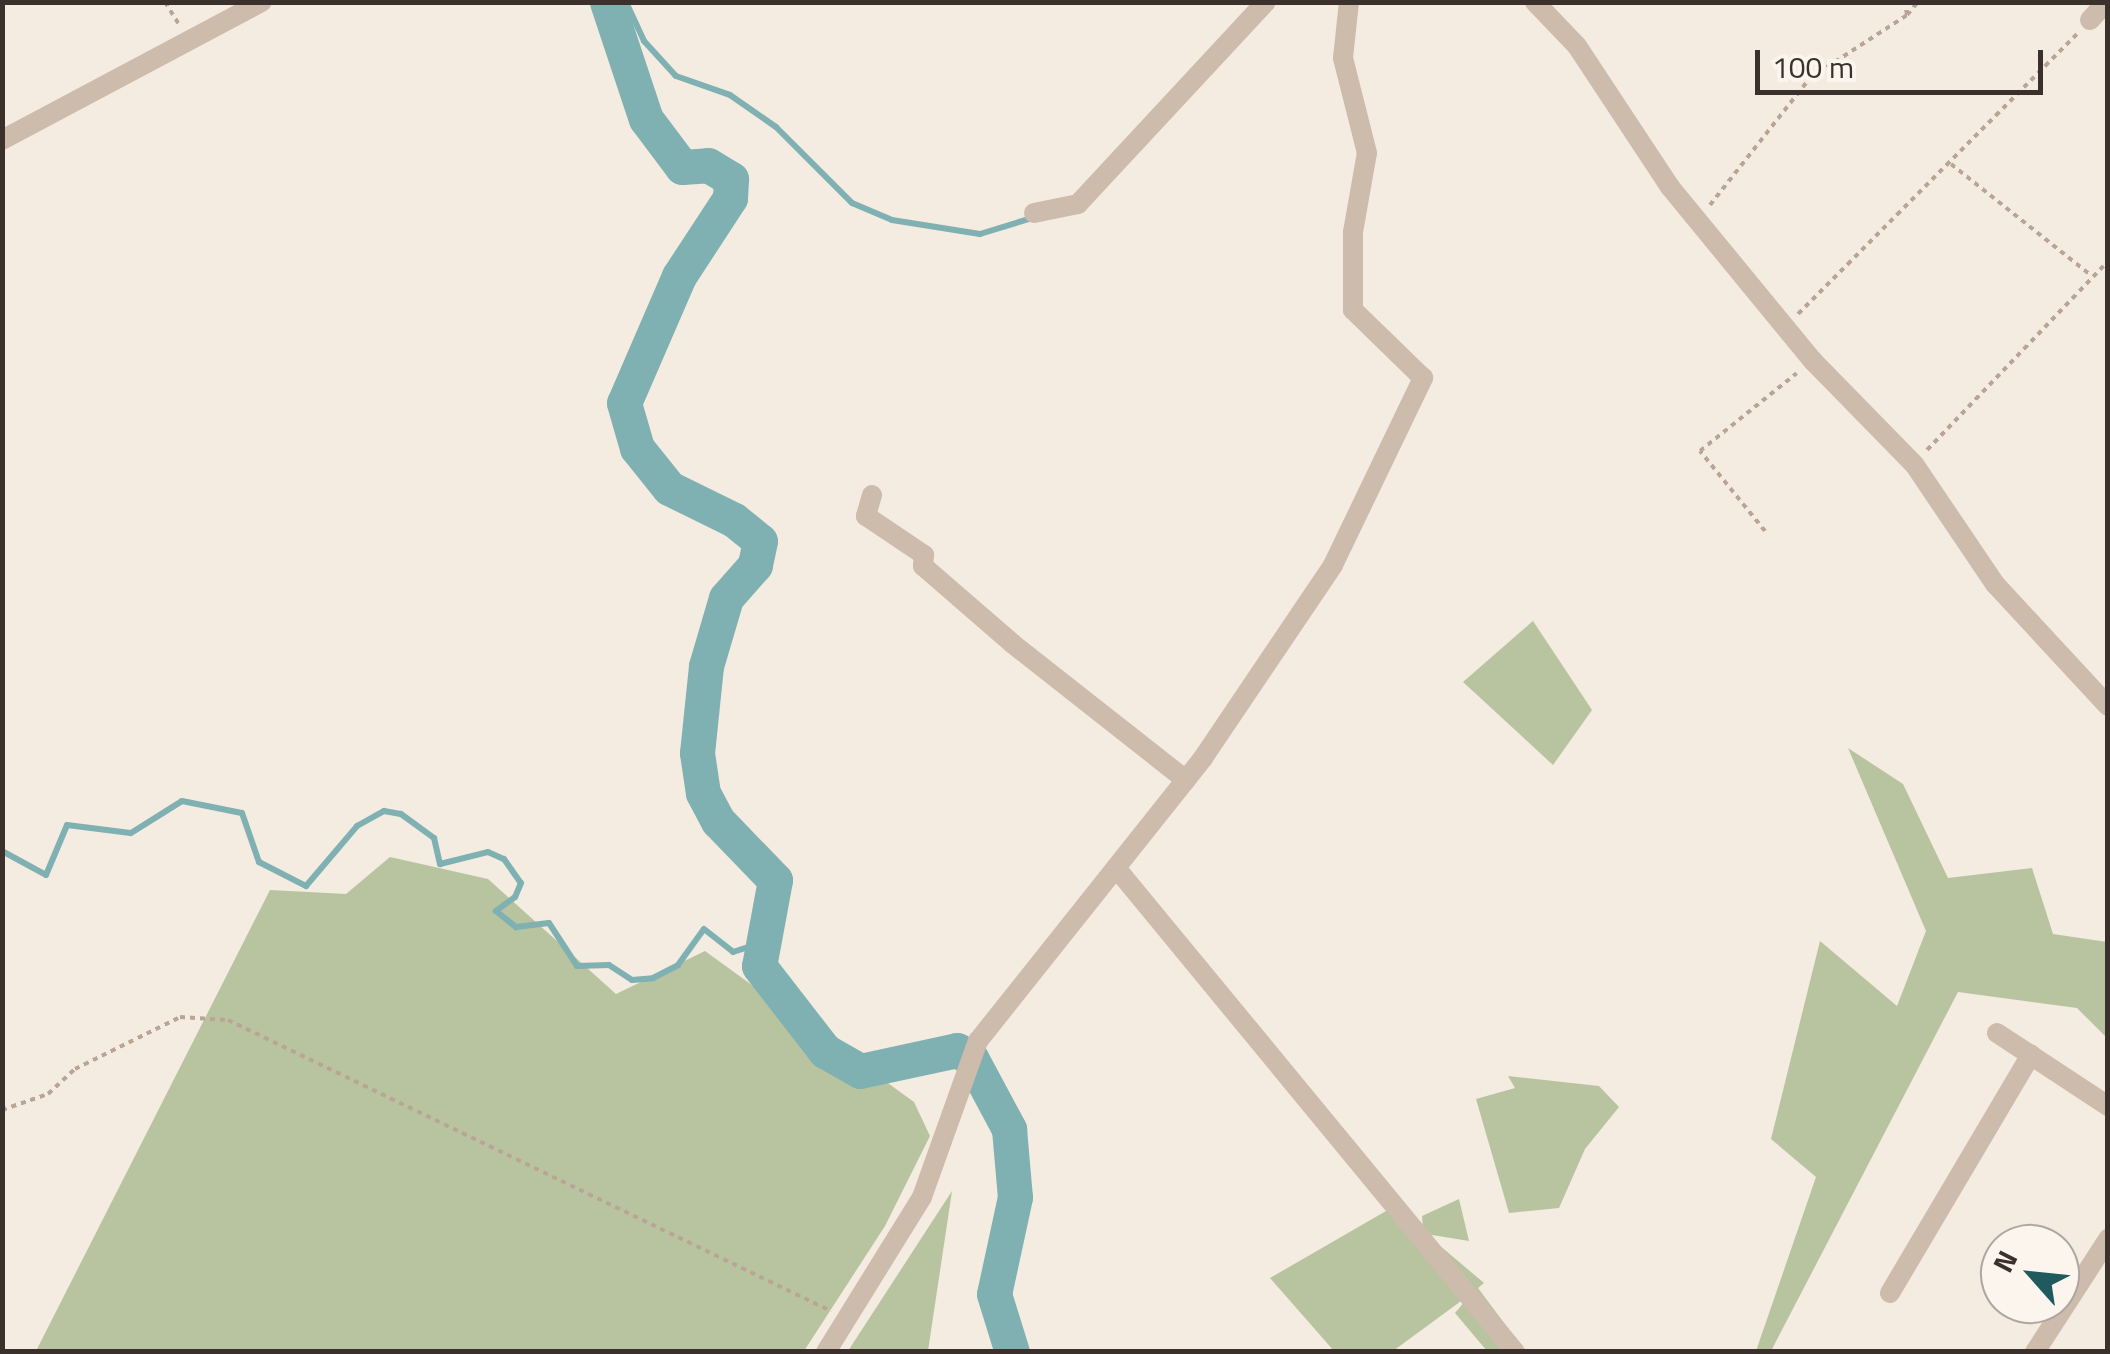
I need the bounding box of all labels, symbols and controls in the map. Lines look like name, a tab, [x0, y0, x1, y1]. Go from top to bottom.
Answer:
scale bar	[1760, 30, 2048, 92]
text: 100 m	[1772, 44, 1854, 90]
north arrow	[1980, 1224, 2080, 1324]
text: N	[1981, 1243, 2028, 1279]

